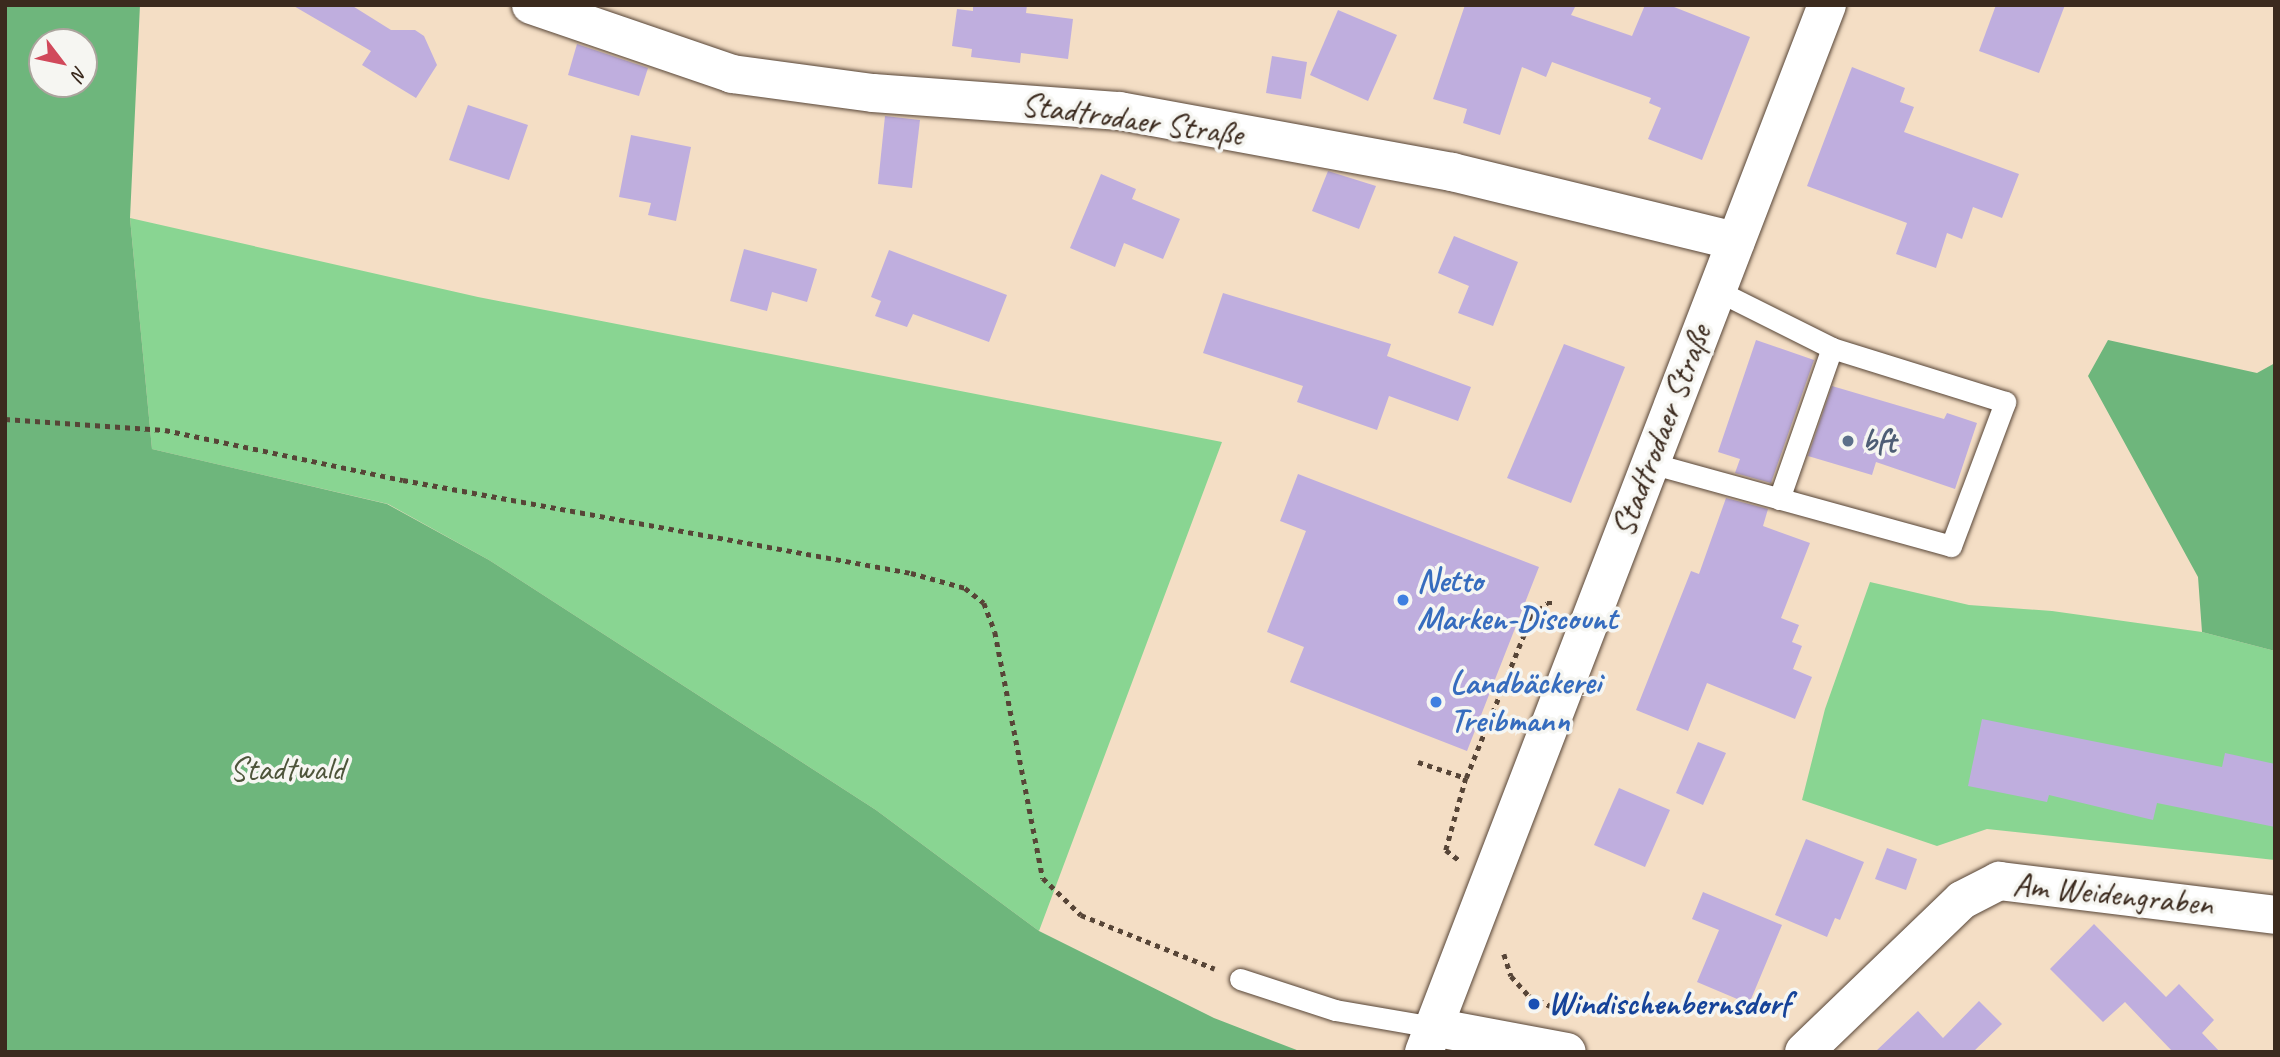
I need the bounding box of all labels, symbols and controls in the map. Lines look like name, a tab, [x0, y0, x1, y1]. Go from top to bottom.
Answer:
north arrow	[28, 28, 98, 98]
text: N	[66, 62, 92, 84]
street label: Stadtrodaer Straße	[1018, 85, 1246, 155]
street label: Stadtrodaer Straße	[1603, 319, 1721, 543]
place label: bft	[1862, 421, 1896, 461]
marker: bft	[1840, 433, 1856, 449]
place label: Netto Marken-Discount	[1417, 561, 1617, 639]
marker: Netto Marken-Discount	[1395, 592, 1411, 608]
place label: Landbäckerei Treibmann	[1450, 663, 1601, 741]
marker: Landbäckerei Treibmann	[1428, 694, 1444, 710]
park label: Stadtwald	[230, 750, 344, 790]
street label: Am Weidengraben	[2011, 865, 2215, 925]
place label: Windischenbernsdorf	[1548, 984, 1790, 1024]
marker: Windischenbernsdorf	[1526, 996, 1542, 1012]

